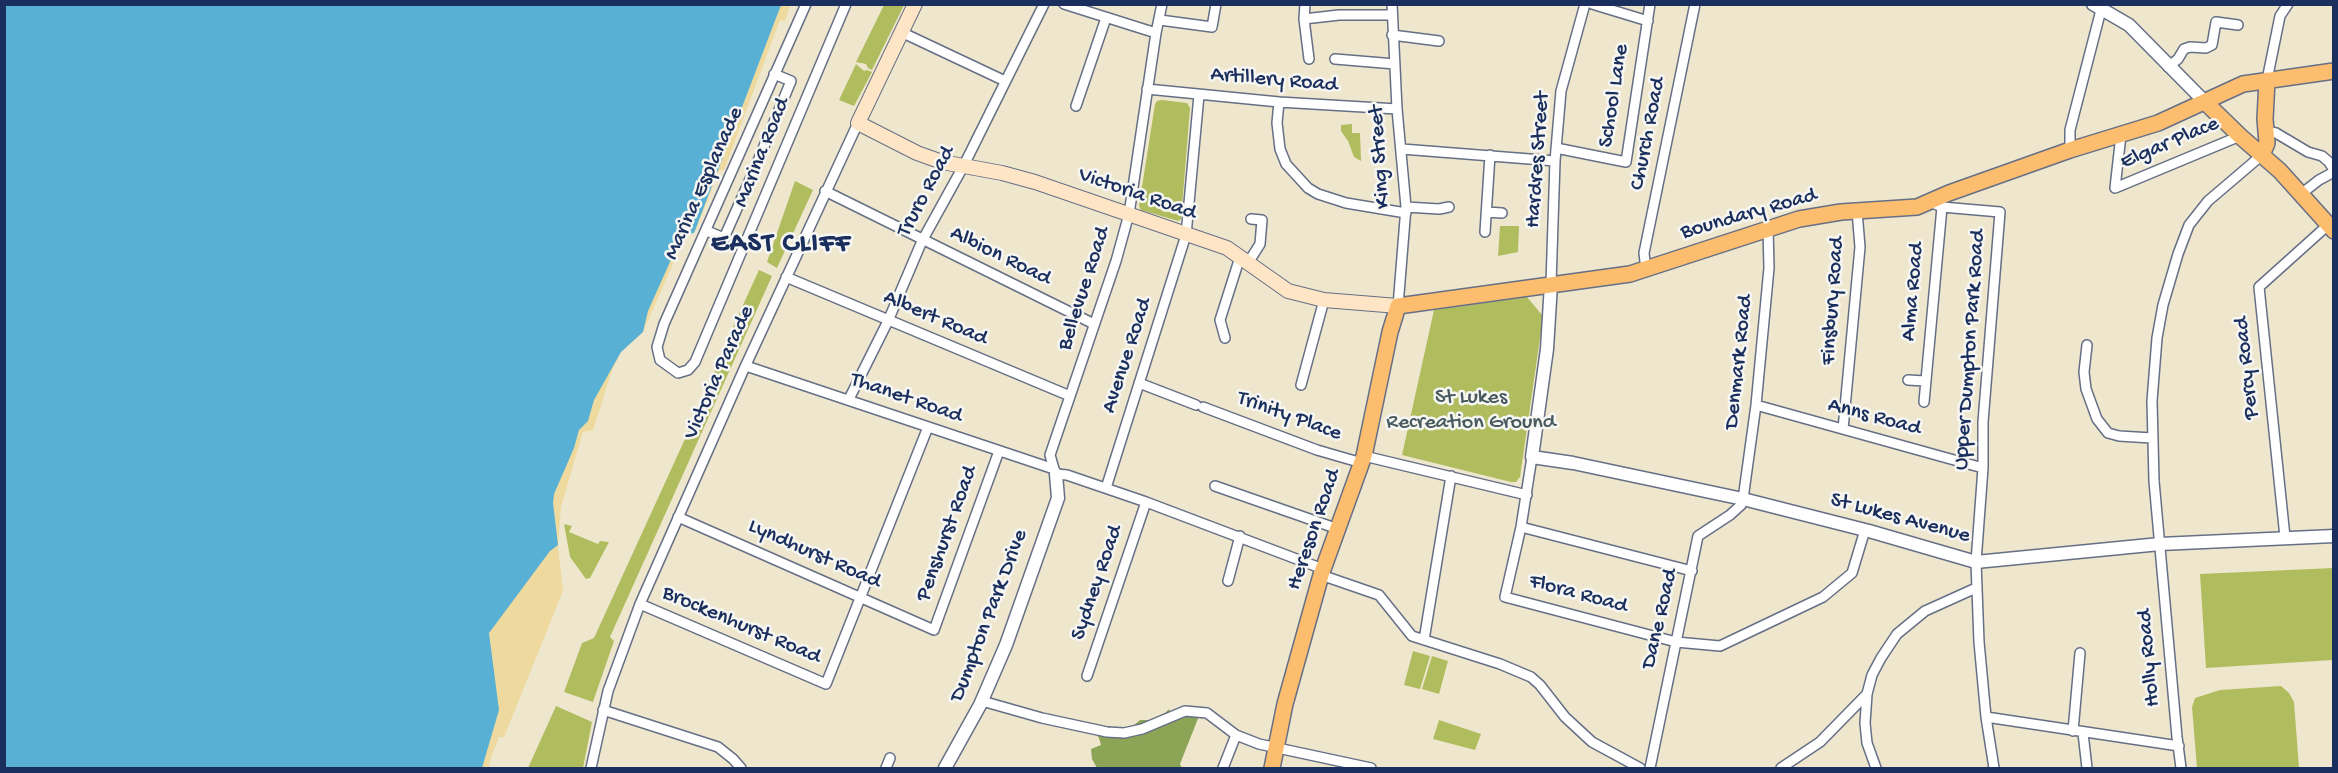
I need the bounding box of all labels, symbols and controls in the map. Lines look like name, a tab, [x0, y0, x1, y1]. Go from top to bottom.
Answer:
street label: School Lane	[1594, 42, 1636, 150]
street label: Artillery Road	[1209, 62, 1339, 100]
street label: Church Road	[1625, 75, 1673, 193]
street label: Hardres Street	[1521, 91, 1557, 229]
street label: Marina Road	[729, 94, 797, 212]
street label: Marina Esplanade	[659, 103, 751, 265]
street label: King Street	[1364, 104, 1398, 210]
street label: Elgar Place	[2117, 111, 2223, 177]
street label: Truro Road	[892, 142, 962, 242]
street label: Victoria Road	[1075, 163, 1199, 227]
street label: Boundary Road	[1678, 183, 1820, 247]
street label: Albion Road	[945, 221, 1055, 293]
street label: Bellevue Road	[1053, 224, 1117, 354]
district label: EAST CLIFF	[711, 229, 851, 263]
street label: Upper Dumpton Park Road	[1949, 229, 1993, 471]
street label: Finsbury Road	[1816, 236, 1852, 366]
street label: Alma Road	[1897, 242, 1931, 342]
street label: Albert Road	[879, 285, 991, 353]
street label: Denmark Road	[1720, 294, 1760, 430]
street label: Avenue Road	[1097, 295, 1159, 417]
street label: Victoria Parade	[679, 302, 761, 444]
street label: Percy Road	[2229, 315, 2267, 421]
street label: Thanet Road	[847, 368, 965, 430]
street label: Trinity Place	[1233, 386, 1345, 448]
park label: St Lukes Recreation Ground	[1386, 386, 1556, 438]
street label: Anns Road	[1825, 393, 1923, 443]
street label: Penshurst Road	[911, 463, 985, 605]
street label: Hereson Road	[1282, 466, 1348, 594]
street label: St Lukes Avenue	[1827, 488, 1973, 550]
street label: Lyndhurst Road	[744, 514, 884, 596]
street label: Sydney Road	[1066, 522, 1130, 644]
street label: Dumpton Park Drive	[945, 526, 1035, 706]
street label: Dane Road	[1637, 567, 1685, 671]
street label: Flora Road	[1526, 569, 1630, 621]
street label: Brockenhurst Road	[658, 581, 824, 671]
street label: Holly Road	[2133, 608, 2167, 708]

